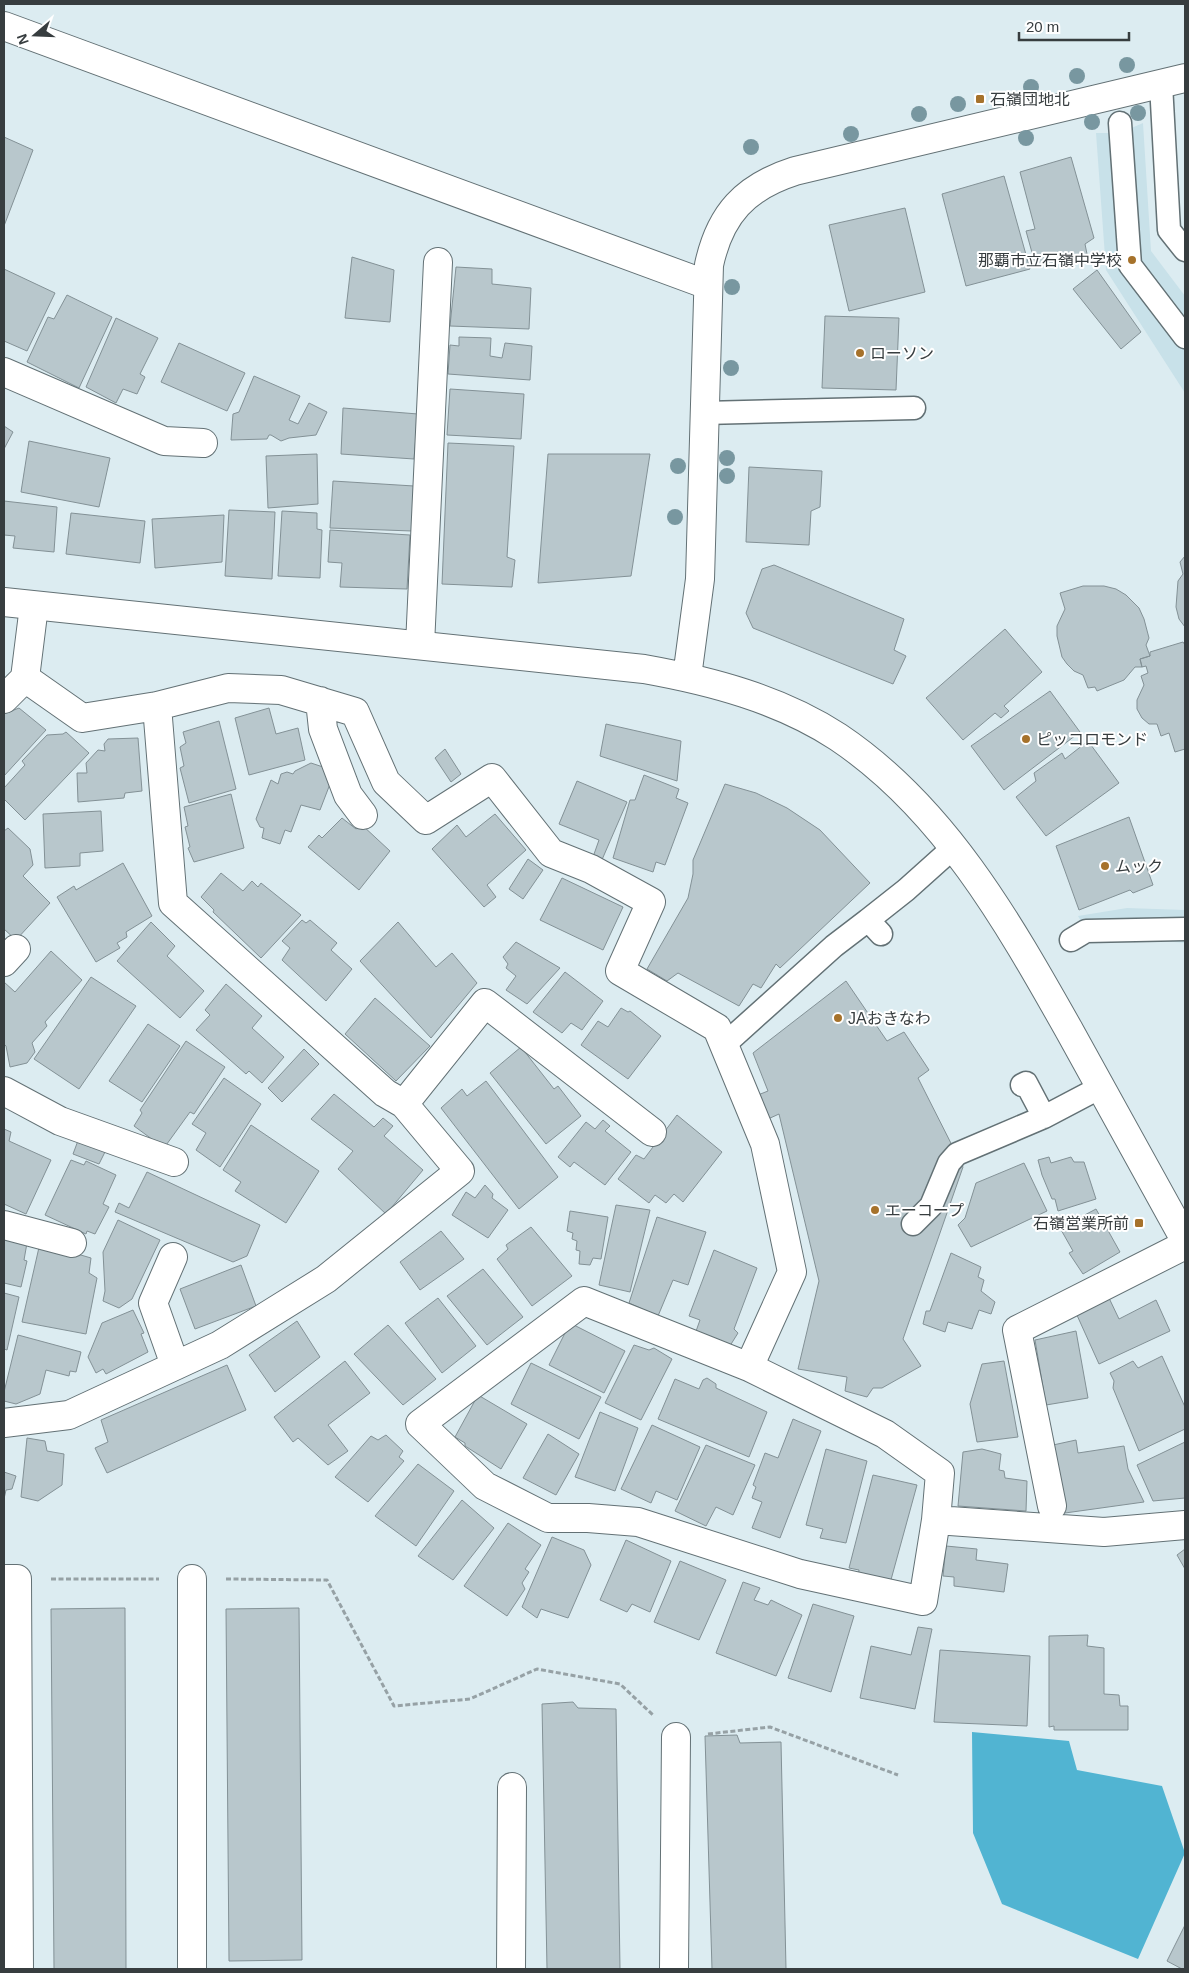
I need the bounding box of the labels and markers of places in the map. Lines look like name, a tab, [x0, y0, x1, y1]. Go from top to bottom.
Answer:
place label: 石嶺団地北	[990, 91, 1070, 108]
marker: 石嶺団地北	[974, 93, 986, 105]
place label: 那覇市立石嶺中学校	[978, 252, 1122, 269]
marker: 那覇市立石嶺中学校	[1126, 254, 1138, 266]
place label: ローソン	[870, 345, 934, 362]
marker: ローソン	[854, 347, 866, 359]
place label: ピッコロモンド	[1036, 731, 1148, 748]
marker: ピッコロモンド	[1020, 733, 1032, 745]
place label: ムック	[1115, 858, 1163, 875]
marker: ムック	[1099, 860, 1111, 872]
place label: JAおきなわ	[848, 1010, 931, 1027]
marker: JAおきなわ	[832, 1012, 844, 1024]
place label: エーコープ	[885, 1202, 964, 1219]
marker: エーコープ	[869, 1204, 881, 1216]
place label: 石嶺営業所前	[1033, 1215, 1129, 1232]
marker: 石嶺営業所前	[1133, 1217, 1145, 1229]

